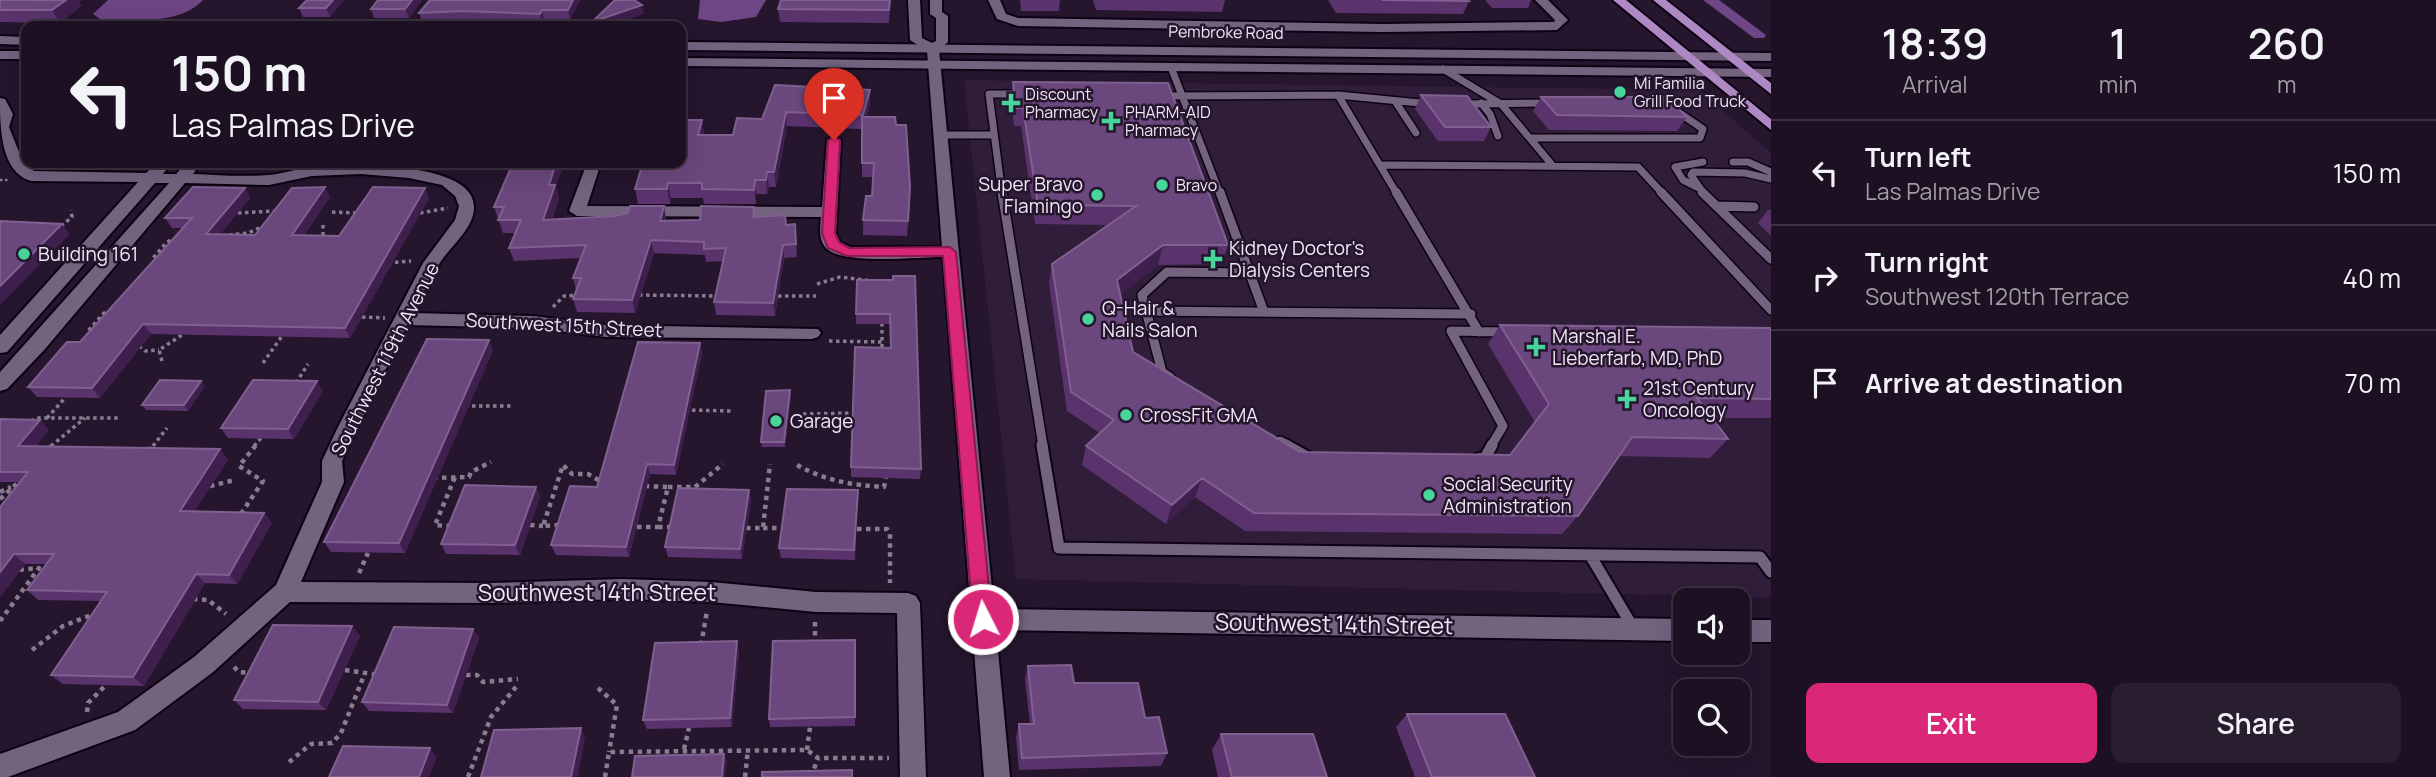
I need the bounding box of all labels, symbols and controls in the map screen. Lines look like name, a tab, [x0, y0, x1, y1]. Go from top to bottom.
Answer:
text: 18:39	[1881, 14, 1988, 72]
text: 1	[2109, 14, 2127, 72]
text: 260	[2248, 14, 2326, 72]
street label: Pembroke Road	[1168, 20, 1284, 44]
text: 150 m	[171, 39, 307, 106]
icon: left	[56, 49, 147, 140]
pin	[804, 68, 864, 140]
text: Arrival	[1902, 68, 1968, 100]
text: min	[2099, 68, 2137, 100]
text: m	[2277, 68, 2296, 100]
place label: Mi Familia Grill Food Truck	[1634, 72, 1747, 112]
icon: arrive	[815, 79, 853, 117]
place label: Discount Pharmacy	[1025, 83, 1099, 123]
marker: Mi Familia Grill Food Truck	[1612, 84, 1628, 100]
marker: Discount Pharmacy	[1003, 95, 1019, 111]
place label: PHARM-AID Pharmacy	[1125, 101, 1211, 141]
text: Las Palmas Drive	[171, 103, 415, 147]
marker: PHARM-AID Pharmacy	[1103, 113, 1119, 129]
text: Turn left	[1865, 139, 1972, 175]
icon: left	[1806, 154, 1844, 192]
text: 150 m	[2333, 155, 2401, 191]
place label: Super Bravo Flamingo	[978, 171, 1083, 219]
place label: Bravo	[1176, 174, 1217, 196]
text: Las Palmas Drive	[1865, 175, 2040, 207]
marker: Bravo	[1154, 177, 1170, 193]
marker: Super Bravo Flamingo	[1089, 187, 1105, 203]
place label: Kidney Doctor's Dialysis Centers	[1229, 235, 1370, 283]
place label: Building 161	[38, 241, 138, 267]
text: Turn right	[1865, 244, 1989, 280]
marker: Building 161	[16, 246, 32, 262]
marker: Kidney Doctor's Dialysis Centers	[1203, 249, 1223, 269]
street label: Southwest 119th Avenue	[325, 258, 445, 460]
icon: right	[1806, 259, 1844, 297]
text: 40 m	[2343, 260, 2401, 296]
text: Southwest 120th Terrace	[1865, 280, 2129, 312]
place label: Q-Hair & Nails Salon	[1102, 295, 1197, 343]
street label: Southwest 15th Street	[465, 307, 663, 343]
marker: Q-Hair & Nails Salon	[1080, 311, 1096, 327]
place label: Marshal E. Lieberfarb, MD, PhD	[1552, 323, 1722, 371]
marker: Marshal E. Lieberfarb, MD, PhD	[1526, 337, 1546, 357]
icon: arrive	[1806, 364, 1844, 402]
text: Arrive at destination	[1865, 365, 2123, 401]
text: 70 m	[2345, 365, 2401, 401]
place label: 21st Century Oncology	[1643, 375, 1754, 423]
marker: 21st Century Oncology	[1617, 389, 1637, 409]
place label: CrossFit GMA	[1140, 402, 1258, 428]
marker: CrossFit GMA	[1118, 407, 1134, 423]
place label: Garage	[790, 408, 853, 434]
marker: Garage	[768, 413, 784, 429]
place label: Social Security Administration	[1443, 471, 1573, 519]
marker: Social Security Administration	[1421, 487, 1437, 503]
street label: Southwest 14th Street	[478, 576, 716, 608]
position arrow	[946, 582, 1020, 656]
map controls	[1673, 588, 1750, 756]
button: sound	[1673, 588, 1750, 665]
street label: Southwest 14th Street	[1215, 605, 1453, 641]
button: search	[1673, 679, 1750, 756]
button: Exit	[1806, 683, 2097, 763]
button: Share	[2111, 683, 2401, 763]

